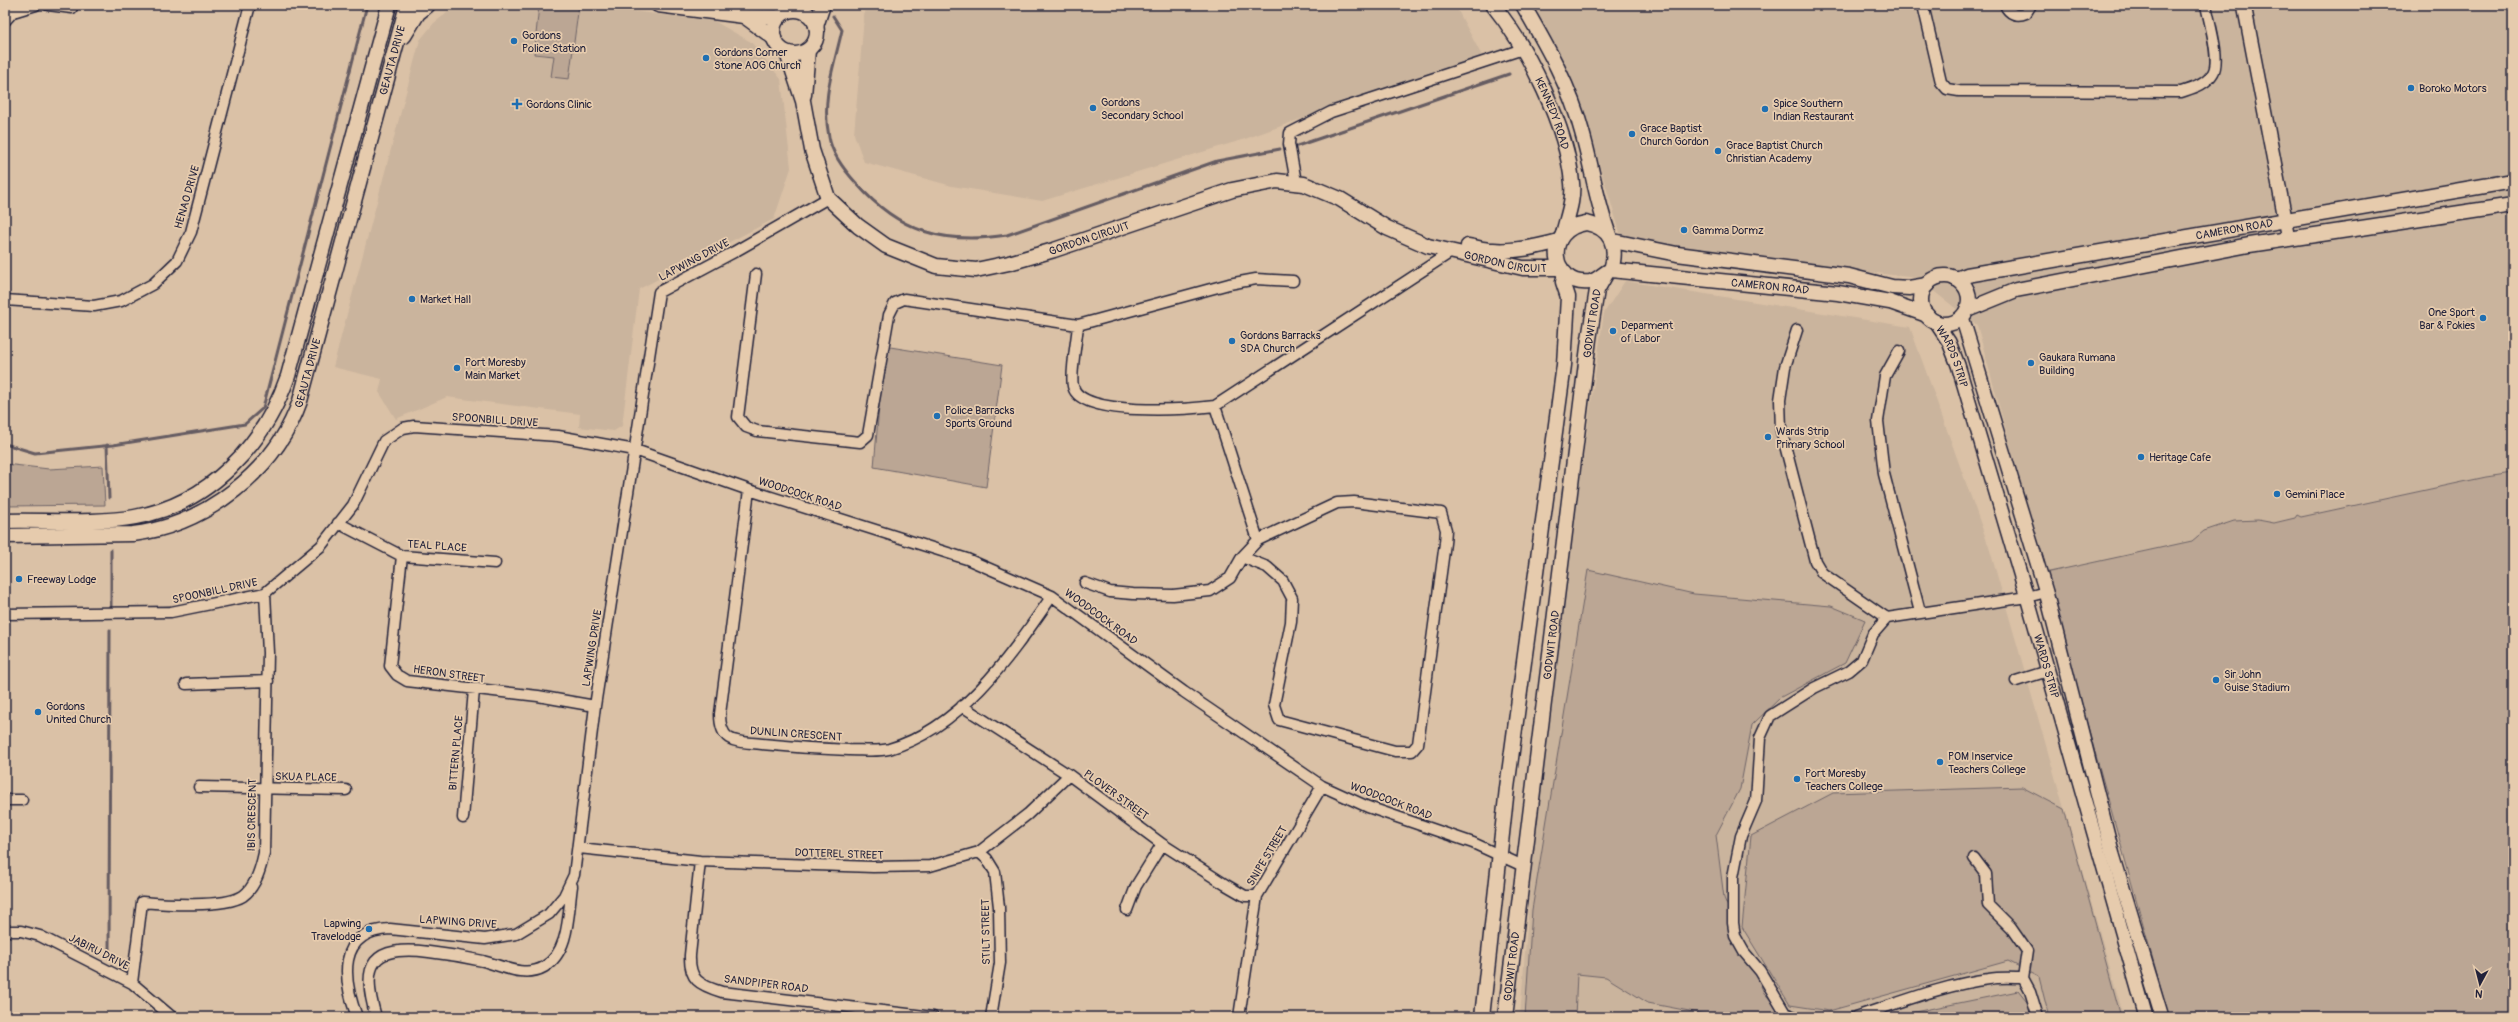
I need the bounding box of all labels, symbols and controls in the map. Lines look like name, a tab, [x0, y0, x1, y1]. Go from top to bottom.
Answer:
street label: GEAUTA DRIVE	[376, 24, 408, 96]
place label: Gordons Police Station	[522, 29, 586, 55]
marker: Gordons Police Station	[509, 36, 519, 46]
place label: Gordons Corner Stone AOG Church	[714, 46, 801, 72]
marker: Gordons Corner Stone AOG Church	[701, 53, 711, 63]
street label: KENNEDY ROAD	[1532, 75, 1572, 151]
place label: Boroko Motors	[2419, 82, 2487, 95]
marker: Boroko Motors	[2406, 83, 2416, 93]
place label: Gordons Secondary School	[1101, 96, 1184, 122]
place label: Spice Southern Indian Restaurant	[1773, 97, 1854, 123]
marker: Gordons Clinic	[511, 98, 523, 110]
place label: Gordons Clinic	[526, 98, 593, 111]
marker: Gordons Secondary School	[1088, 103, 1098, 113]
marker: Spice Southern Indian Restaurant	[1760, 104, 1770, 114]
place label: Grace Baptist Church Gordon	[1640, 122, 1709, 148]
marker: Grace Baptist Church Gordon	[1627, 129, 1637, 139]
place label: Grace Baptist Church Christian Academy	[1726, 139, 1823, 165]
marker: Grace Baptist Church Christian Academy	[1713, 146, 1723, 156]
street label: HENAO DRIVE	[172, 163, 202, 230]
street label: CAMERON ROAD	[2195, 216, 2274, 242]
street label: GORDON CIRCUIT	[1047, 219, 1131, 258]
place label: Gamma Dormz	[1692, 224, 1764, 237]
marker: Gamma Dormz	[1679, 225, 1689, 235]
street label: LAPWING DRIVE	[657, 236, 732, 284]
street label: GORDON CIRCUIT	[1463, 248, 1547, 275]
street label: CAMERON ROAD	[1731, 276, 1810, 297]
street label: GODWIT ROAD	[1580, 288, 1604, 359]
place label: Market Hall	[420, 293, 471, 306]
marker: Market Hall	[407, 294, 417, 304]
place label: One Sport Bar & Pokies	[2419, 306, 2476, 332]
marker: One Sport Bar & Pokies	[2478, 313, 2488, 323]
place label: Deparment of Labor	[1621, 319, 1674, 345]
street label: WARDS STRIP	[1933, 323, 1971, 389]
marker: Deparment of Labor	[1608, 326, 1618, 336]
place label: Gordons Barracks SDA Church	[1240, 329, 1321, 355]
marker: Gordons Barracks SDA Church	[1227, 336, 1237, 346]
street label: GEAUTA DRIVE	[292, 337, 323, 410]
place label: Gaukara Rumana Building	[2039, 351, 2115, 377]
place label: Port Moresby Main Market	[465, 356, 526, 382]
marker: Gaukara Rumana Building	[2026, 358, 2036, 368]
marker: Port Moresby Main Market	[452, 363, 462, 373]
place label: Police Barracks Sports Ground	[945, 404, 1014, 430]
street label: SPOONBILL DRIVE	[451, 410, 539, 430]
marker: Police Barracks Sports Ground	[932, 411, 942, 421]
place label: Wards Strip Primary School	[1776, 425, 1845, 451]
marker: Wards Strip Primary School	[1763, 432, 1773, 442]
place label: Heritage Cafe	[2149, 451, 2211, 464]
marker: Heritage Cafe	[2136, 452, 2146, 462]
street label: WOODCOCK ROAD	[757, 474, 843, 514]
place label: Gemini Place	[2285, 488, 2345, 501]
marker: Gemini Place	[2272, 489, 2282, 499]
street label: TEAL PLACE	[407, 537, 467, 555]
place label: Freeway Lodge	[27, 573, 97, 586]
marker: Freeway Lodge	[14, 574, 24, 584]
street label: SPOONBILL DRIVE	[171, 576, 259, 606]
street label: WOODCOCK ROAD	[1062, 586, 1140, 648]
street label: LAPWING DRIVE	[580, 608, 605, 687]
street label: GODWIT ROAD	[1540, 609, 1562, 680]
street label: WARDS STRIP	[2031, 633, 2062, 700]
street label: HERON STREET	[412, 663, 486, 685]
place label: Sir John Guise Stadium	[2224, 668, 2290, 694]
marker: Sir John Guise Stadium	[2211, 675, 2221, 685]
place label: Gordons United Church	[46, 700, 111, 726]
marker: Gordons United Church	[33, 707, 43, 717]
street label: BITTERN PLACE	[446, 715, 466, 791]
street label: DUNLIN CRESCENT	[750, 724, 842, 744]
place label: POM Inservice Teachers College	[1948, 750, 2026, 776]
marker: POM Inservice Teachers College	[1935, 757, 1945, 767]
street label: PLOVER STREET	[1081, 767, 1151, 823]
place label: Port Moresby Teachers College	[1805, 767, 1883, 793]
street label: SKUA PLACE	[275, 770, 337, 784]
marker: Port Moresby Teachers College	[1792, 774, 1802, 784]
street label: IBIS CRESCENT	[245, 778, 259, 852]
street label: WOODCOCK ROAD	[1348, 779, 1434, 823]
street label: SNIPE STREET	[1244, 824, 1290, 888]
street label: DOTTEREL STREET	[794, 846, 884, 862]
street label: STILT STREET	[979, 899, 993, 965]
street label: LAPWING DRIVE	[419, 913, 497, 931]
place label: Lapwing Travelodge	[311, 917, 362, 943]
marker: Lapwing Travelodge	[364, 924, 374, 934]
street label: JABIRU DRIVE	[67, 931, 132, 973]
street label: GODWIT ROAD	[1501, 931, 1522, 1002]
north arrow	[2460, 964, 2500, 1004]
street label: SANDPIPER ROAD	[723, 972, 809, 996]
text: N	[2474, 986, 2483, 1000]

